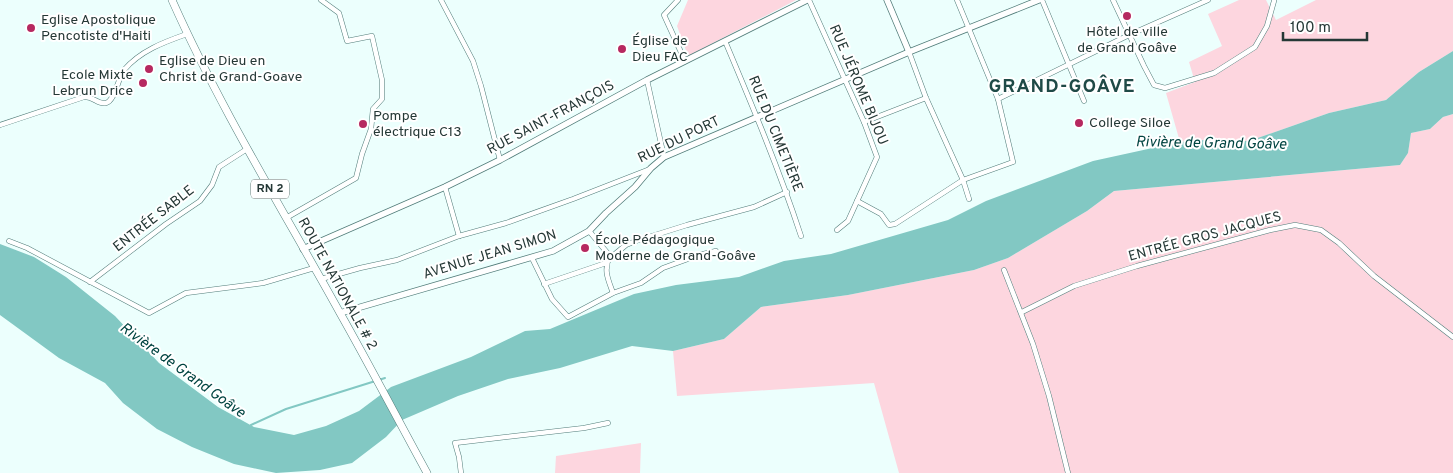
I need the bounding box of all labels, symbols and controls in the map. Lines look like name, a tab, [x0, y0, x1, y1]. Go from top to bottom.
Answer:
marker: Hôtel de ville de Grand Goâve	[1121, 10, 1133, 22]
scale bar	[1283, 10, 1367, 42]
place label: Eglise Apostolique Pencotiste d'Haiti	[41, 12, 156, 45]
text: 100 m	[1290, 19, 1331, 38]
marker: Eglise Apostolique Pencotiste d'Haiti	[25, 22, 37, 34]
street label: RUE JÉROME BIJOU	[825, 22, 892, 148]
place label: Hôtel de ville de Grand Goâve	[1077, 24, 1177, 57]
place label: Église de Dieu FAC	[632, 32, 688, 66]
marker: Église de Dieu FAC	[616, 43, 628, 55]
place label: Eglise de Dieu en Christ de Grand-Goave	[159, 53, 302, 86]
marker: Eglise de Dieu en Christ de Grand-Goave	[143, 63, 155, 75]
place label: Ecole Mixte Lebrun Drice	[52, 67, 133, 100]
street label: RUE DU CIMETIÈRE	[744, 73, 807, 194]
district label: GRAND-GOÂVE	[988, 74, 1136, 99]
marker: Ecole Mixte Lebrun Drice	[137, 77, 149, 89]
street label: RUE SAINT-FRANÇOIS	[484, 77, 618, 159]
place label: Pompe électrique C13	[373, 108, 462, 141]
street label: RUE DU PORT	[635, 113, 723, 167]
place label: College Siloe	[1089, 115, 1171, 132]
marker: College Siloe	[1073, 117, 1085, 129]
marker: Pompe électrique C13	[357, 118, 369, 130]
water label: Rivière de Grand Goâve	[1135, 133, 1287, 155]
road number: RN 2	[251, 180, 289, 198]
street label: ENTRÉE SABLE	[110, 181, 198, 256]
street label: ENTRÉE GROS JACQUES	[1126, 207, 1283, 266]
street label: ROUTE NATIONALE # 2	[294, 215, 380, 353]
street label: AVENUE JEAN SIMON	[421, 227, 559, 283]
place label: École Pédagogique Moderne de Grand-Goâve	[595, 231, 756, 265]
marker: École Pédagogique Moderne de Grand-Goâve	[579, 242, 591, 254]
water label: Rivière de Grand Goâve	[115, 319, 249, 423]

